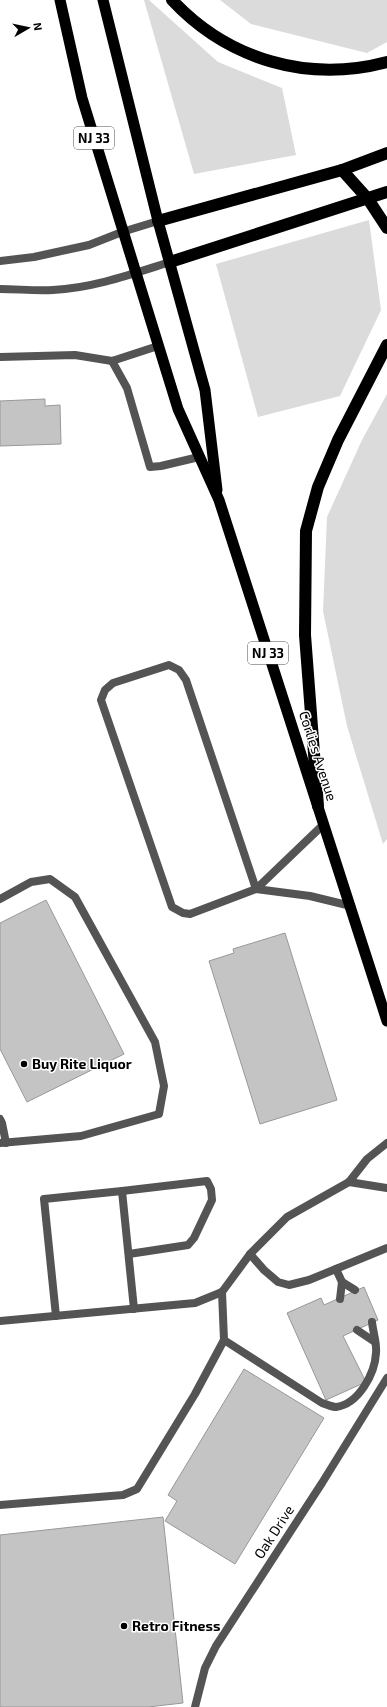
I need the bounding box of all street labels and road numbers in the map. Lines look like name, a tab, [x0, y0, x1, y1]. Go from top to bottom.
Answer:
road number: NJ 33	[74, 127, 114, 149]
road number: NJ 33	[248, 642, 288, 664]
street label: Corlies Avenue	[296, 709, 341, 803]
street label: Oak Drive	[250, 1502, 297, 1562]

